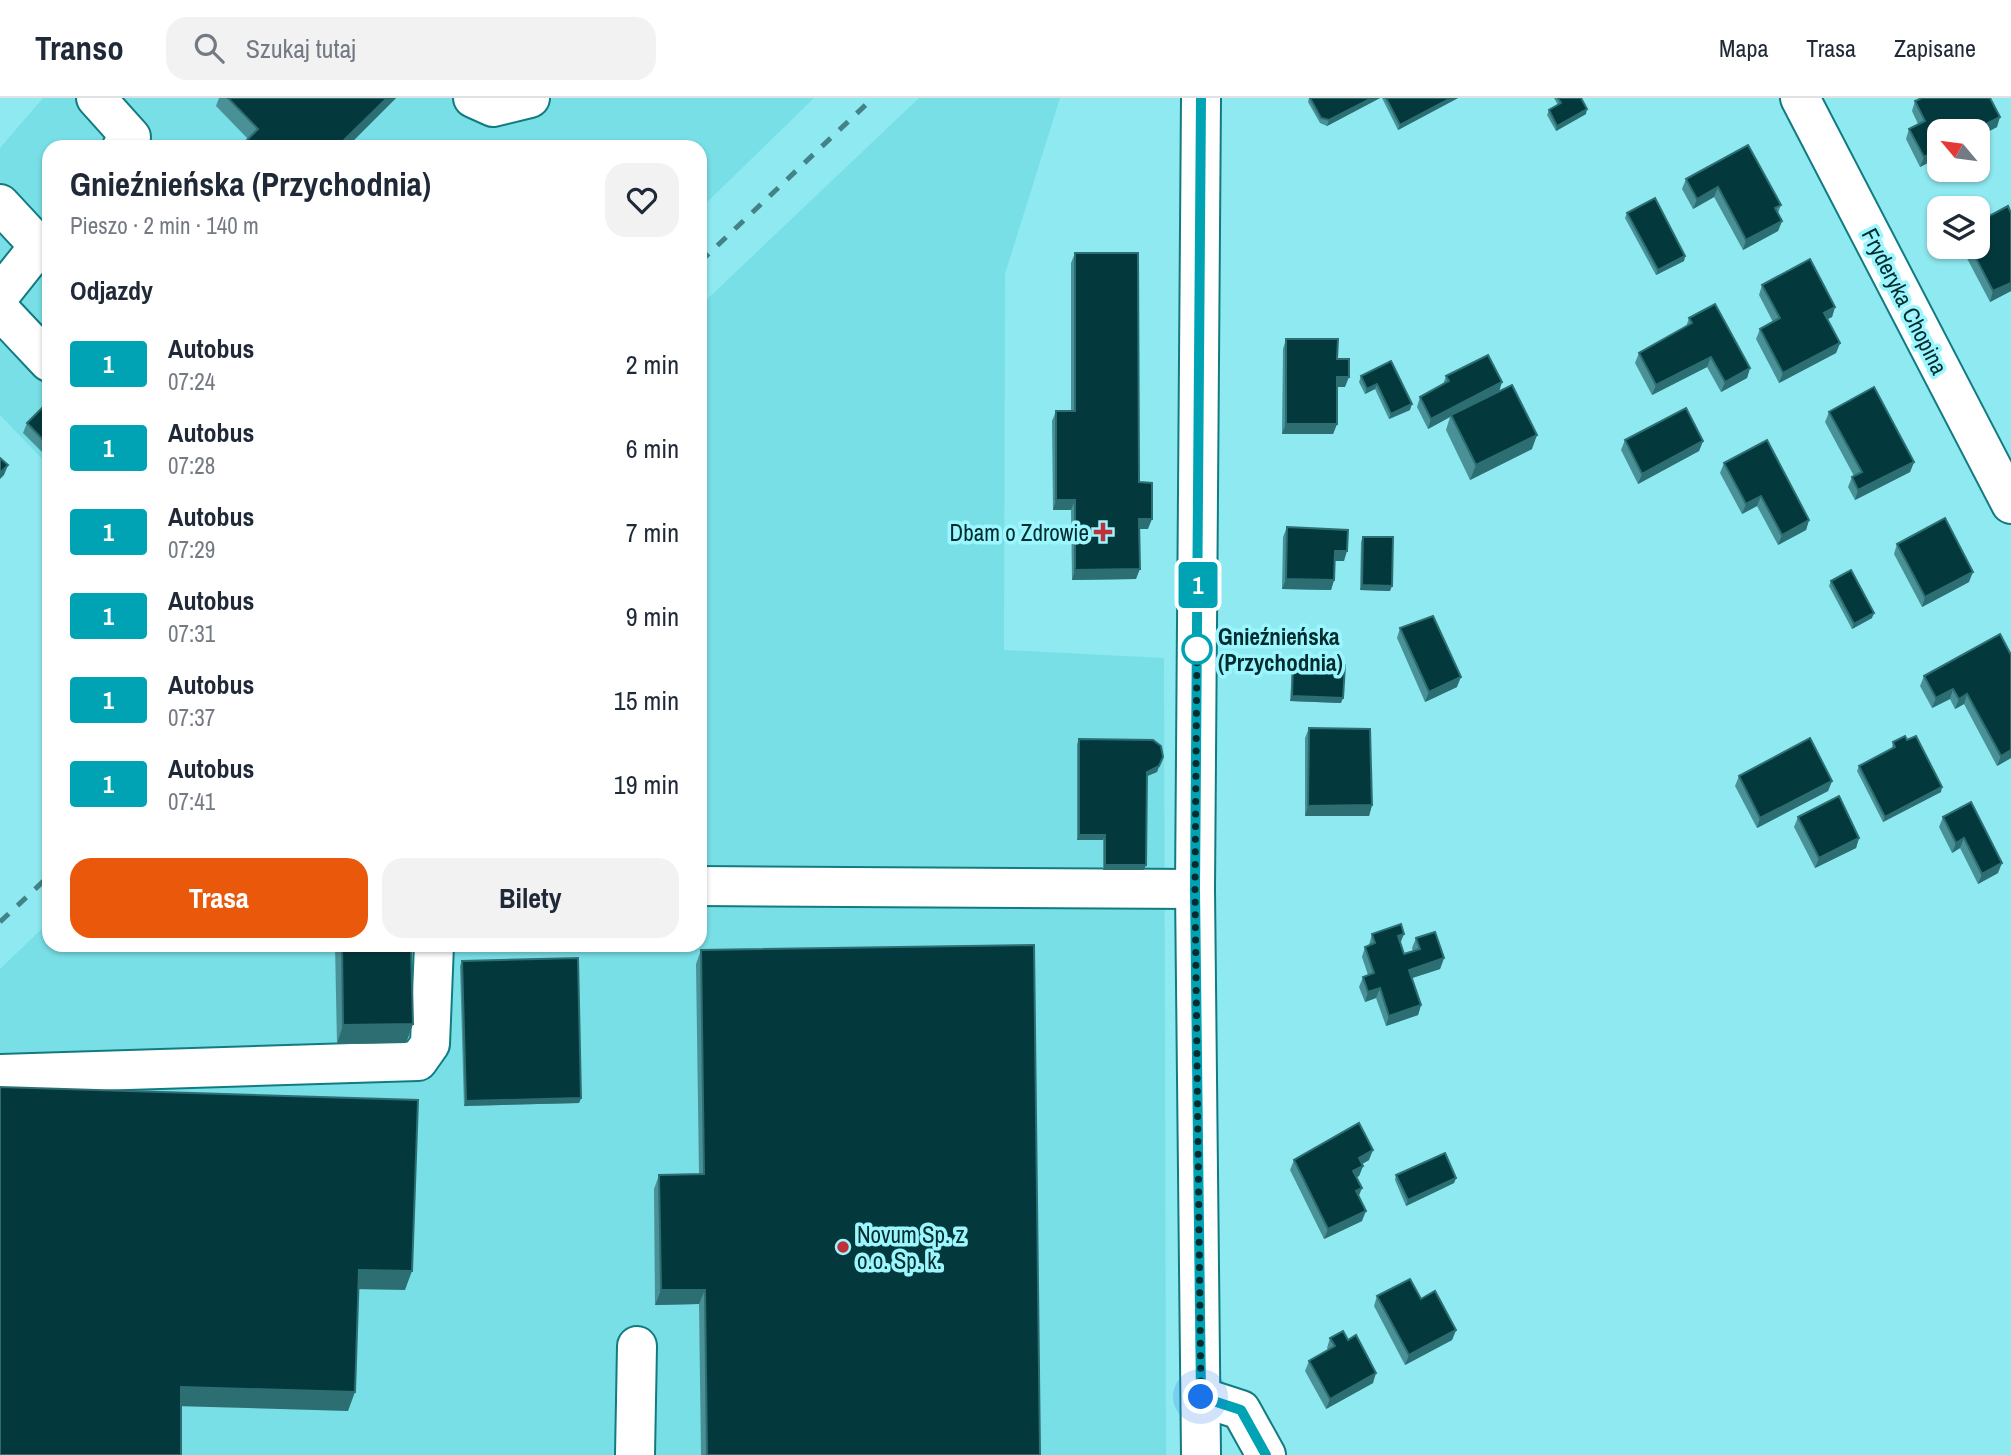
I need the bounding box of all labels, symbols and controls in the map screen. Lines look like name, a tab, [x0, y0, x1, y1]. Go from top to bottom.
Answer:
search box	[166, 17, 656, 80]
text: Transo	[35, 26, 124, 70]
icon: search	[190, 29, 228, 67]
text: Szukaj tutaj	[246, 31, 356, 66]
text: Mapa	[1719, 32, 1768, 64]
text: Trasa	[1806, 32, 1856, 64]
text: Zapisane	[1894, 32, 1976, 64]
north arrow	[1927, 119, 1990, 182]
map controls	[1927, 119, 1990, 259]
text: Gnieźnieńska (Przychodnia)	[70, 162, 431, 206]
button: heart	[605, 163, 679, 237]
button: layers	[1927, 196, 1990, 259]
text: Pieszo · 2 min · 140 m	[70, 210, 259, 241]
street label: Fryderyka Chopina	[1855, 223, 1955, 380]
text: Odjazdy	[70, 273, 153, 308]
text: Autobus	[168, 331, 254, 366]
text: 2 min	[626, 347, 679, 382]
text: 1	[103, 348, 114, 380]
text: 07:24	[168, 366, 215, 397]
text: Autobus	[168, 415, 254, 450]
text: 6 min	[626, 431, 679, 466]
text: 1	[103, 432, 114, 464]
text: 07:28	[168, 450, 215, 481]
text: Autobus	[168, 499, 254, 534]
text: 7 min	[626, 515, 679, 550]
text: 1	[103, 516, 114, 548]
place label: Dbam o Zdrowie	[950, 517, 1089, 548]
marker: Dbam o Zdrowie	[1095, 524, 1111, 540]
text: 07:29	[168, 534, 215, 565]
line badge: 1	[1175, 562, 1221, 608]
text: 1	[1193, 569, 1203, 601]
text: Autobus	[168, 583, 254, 618]
text: 9 min	[626, 599, 679, 634]
text: 1	[103, 600, 114, 632]
text: 07:31	[168, 618, 215, 649]
place label: Gnieźnieńska (Przychodnia)	[1218, 621, 1343, 678]
marker: Gnieźnieńska (Przychodnia)	[1182, 634, 1212, 664]
text: Autobus	[168, 667, 254, 702]
text: 15 min	[614, 683, 679, 718]
text: 1	[103, 684, 114, 716]
text: 07:37	[168, 702, 215, 733]
text: Autobus	[168, 751, 254, 786]
text: 19 min	[614, 767, 679, 802]
text: 1	[103, 768, 114, 800]
text: 07:41	[168, 786, 215, 817]
button: Trasa	[70, 858, 368, 938]
button: Bilety	[382, 858, 679, 938]
place label: Novum Sp. z o.o. Sp. k.	[857, 1219, 965, 1276]
marker: Novum Sp. z o.o. Sp. k.	[835, 1239, 851, 1255]
your location	[1183, 1379, 1218, 1414]

